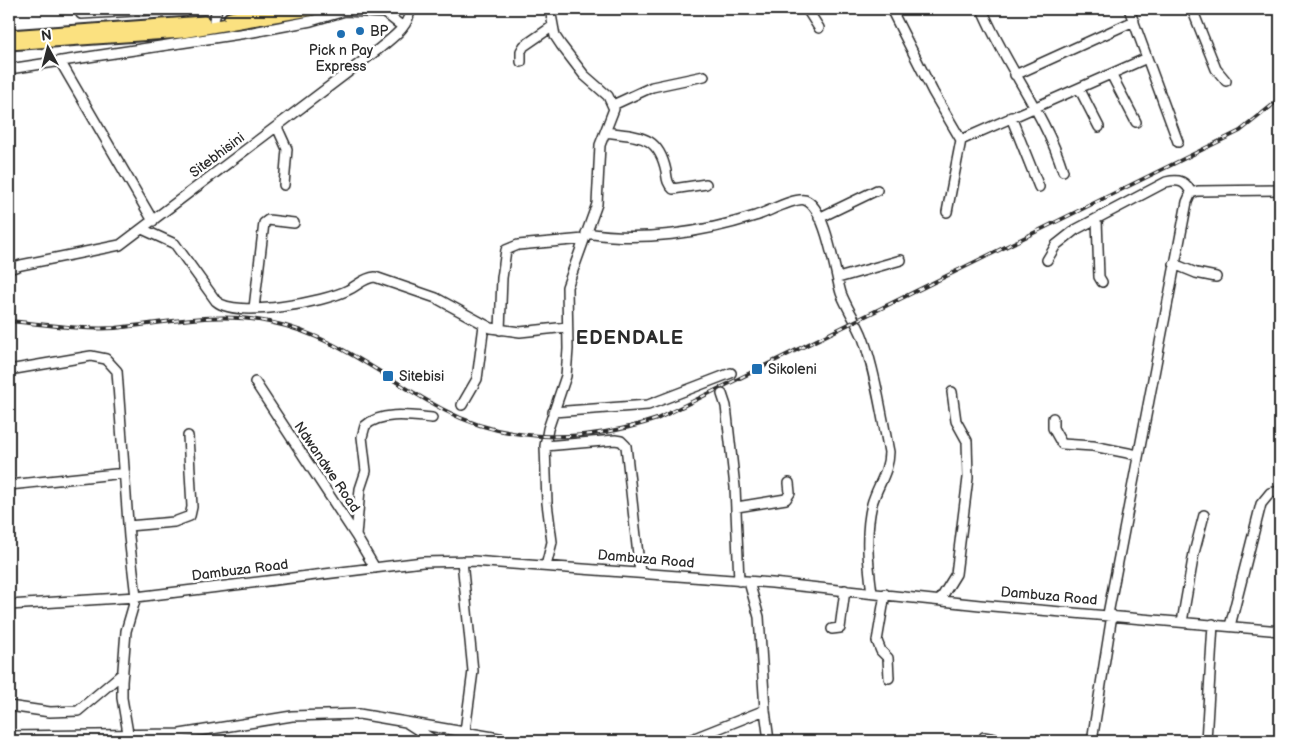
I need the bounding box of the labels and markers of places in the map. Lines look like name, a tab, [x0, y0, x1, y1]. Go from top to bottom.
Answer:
place label: BP	[370, 23, 389, 40]
marker: BP	[354, 25, 366, 37]
marker: Pick n Pay Express	[335, 28, 347, 40]
place label: Pick n Pay Express	[309, 42, 374, 75]
place label: Sikoleni	[768, 361, 817, 378]
marker: Sikoleni	[750, 362, 764, 376]
place label: Sitebisi	[399, 368, 444, 385]
marker: Sitebisi	[381, 369, 395, 383]

